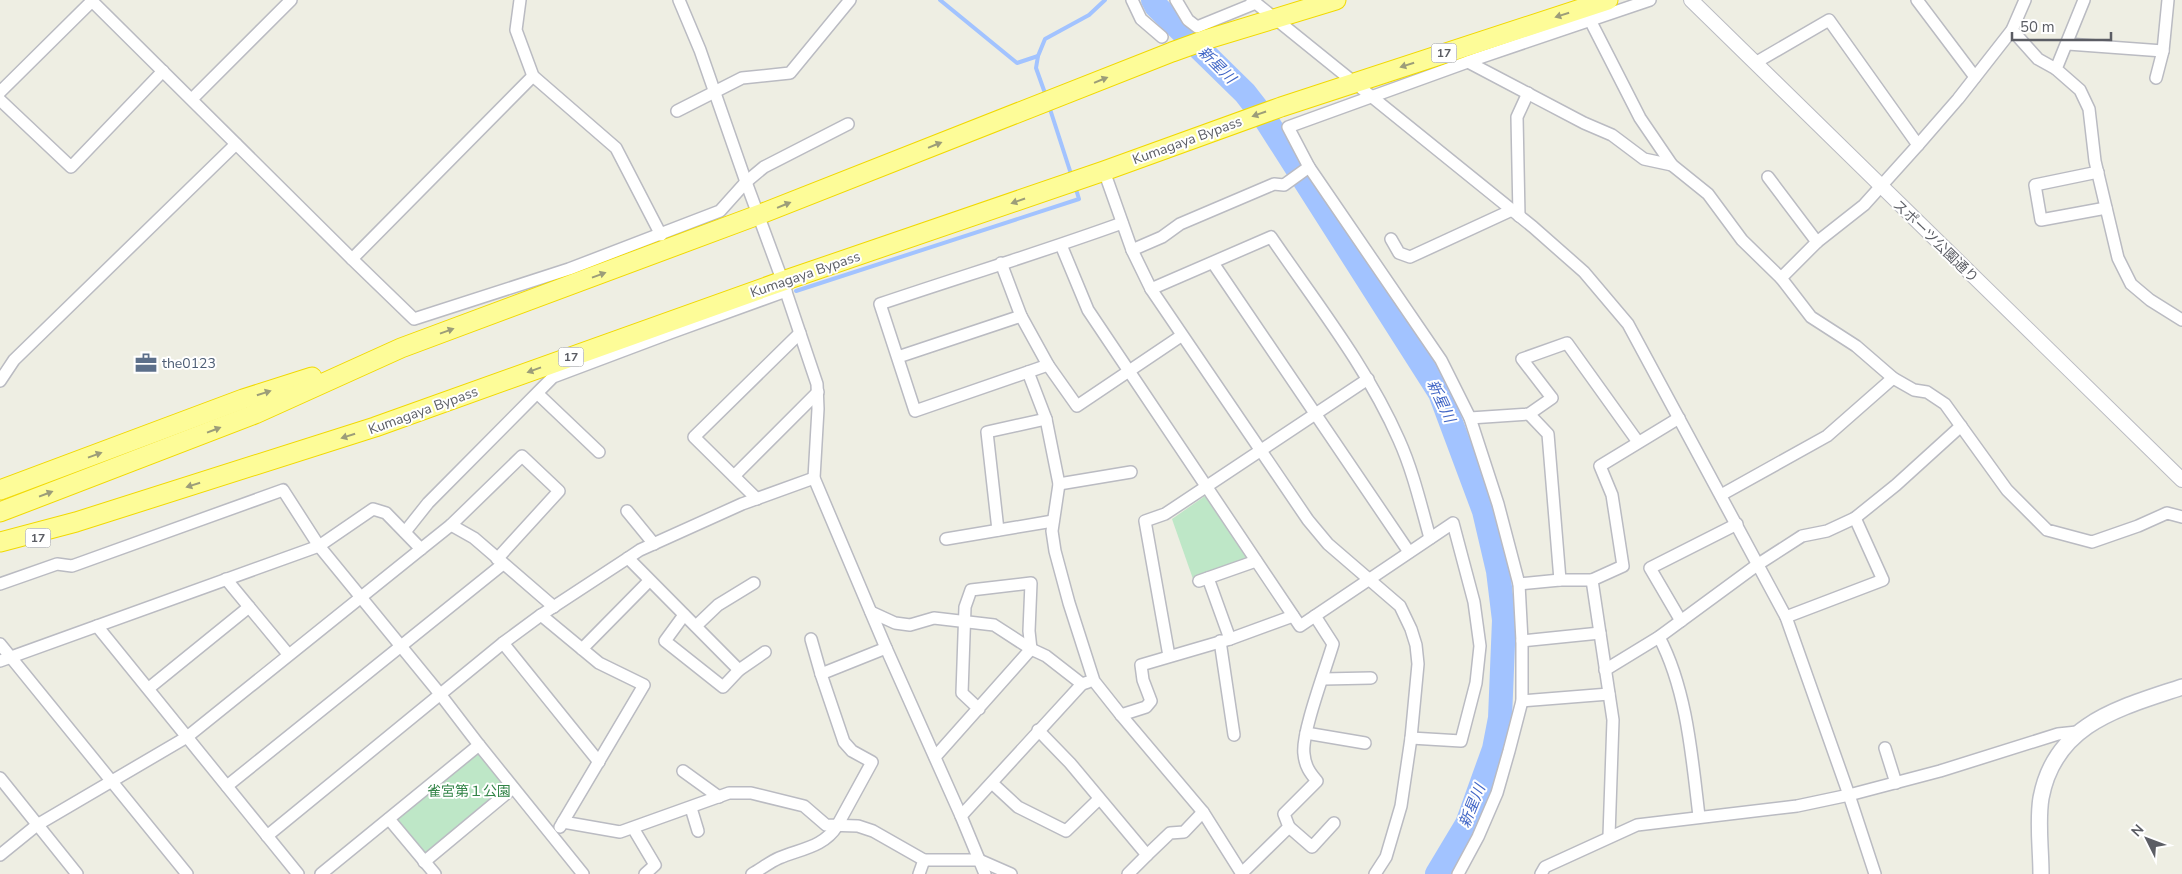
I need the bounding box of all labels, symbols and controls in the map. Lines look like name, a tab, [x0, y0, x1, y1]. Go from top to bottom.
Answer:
scale bar	[2012, 10, 2111, 42]
one-way arrow	[1554, 12, 1569, 19]
text: 50 m	[2020, 17, 2055, 37]
water label: 新星川	[1194, 42, 1241, 89]
road number: 17	[1432, 44, 1456, 62]
one-way arrow	[1400, 62, 1415, 70]
one-way arrow	[1093, 76, 1108, 83]
one-way arrow	[1252, 111, 1267, 119]
street label: Kumagaya Bypass	[1130, 112, 1245, 169]
one-way arrow	[928, 141, 942, 149]
street label: スポーツ公園通り	[1889, 196, 1982, 287]
one-way arrow	[1010, 197, 1025, 205]
one-way arrow	[777, 201, 792, 209]
street label: Kumagaya Bypass	[748, 247, 863, 302]
one-way arrow	[592, 271, 607, 279]
one-way arrow	[440, 327, 455, 335]
road number: 17	[558, 348, 584, 367]
office icon: the0123	[133, 350, 159, 376]
place label: the0123	[162, 354, 216, 373]
one-way arrow	[527, 367, 542, 374]
water label: 新星川	[1422, 376, 1460, 427]
street label: Kumagaya Bypass	[366, 382, 481, 439]
one-way arrow	[257, 388, 272, 396]
one-way arrow	[206, 426, 221, 433]
one-way arrow	[341, 433, 356, 440]
one-way arrow	[88, 450, 102, 458]
one-way arrow	[186, 482, 201, 490]
one-way arrow	[38, 490, 53, 498]
road number: 17	[26, 528, 50, 548]
water label: 新星川	[1454, 780, 1490, 831]
park label: 雀宮第１公園	[427, 782, 511, 801]
north arrow	[2122, 814, 2172, 864]
text: N	[2127, 820, 2148, 841]

